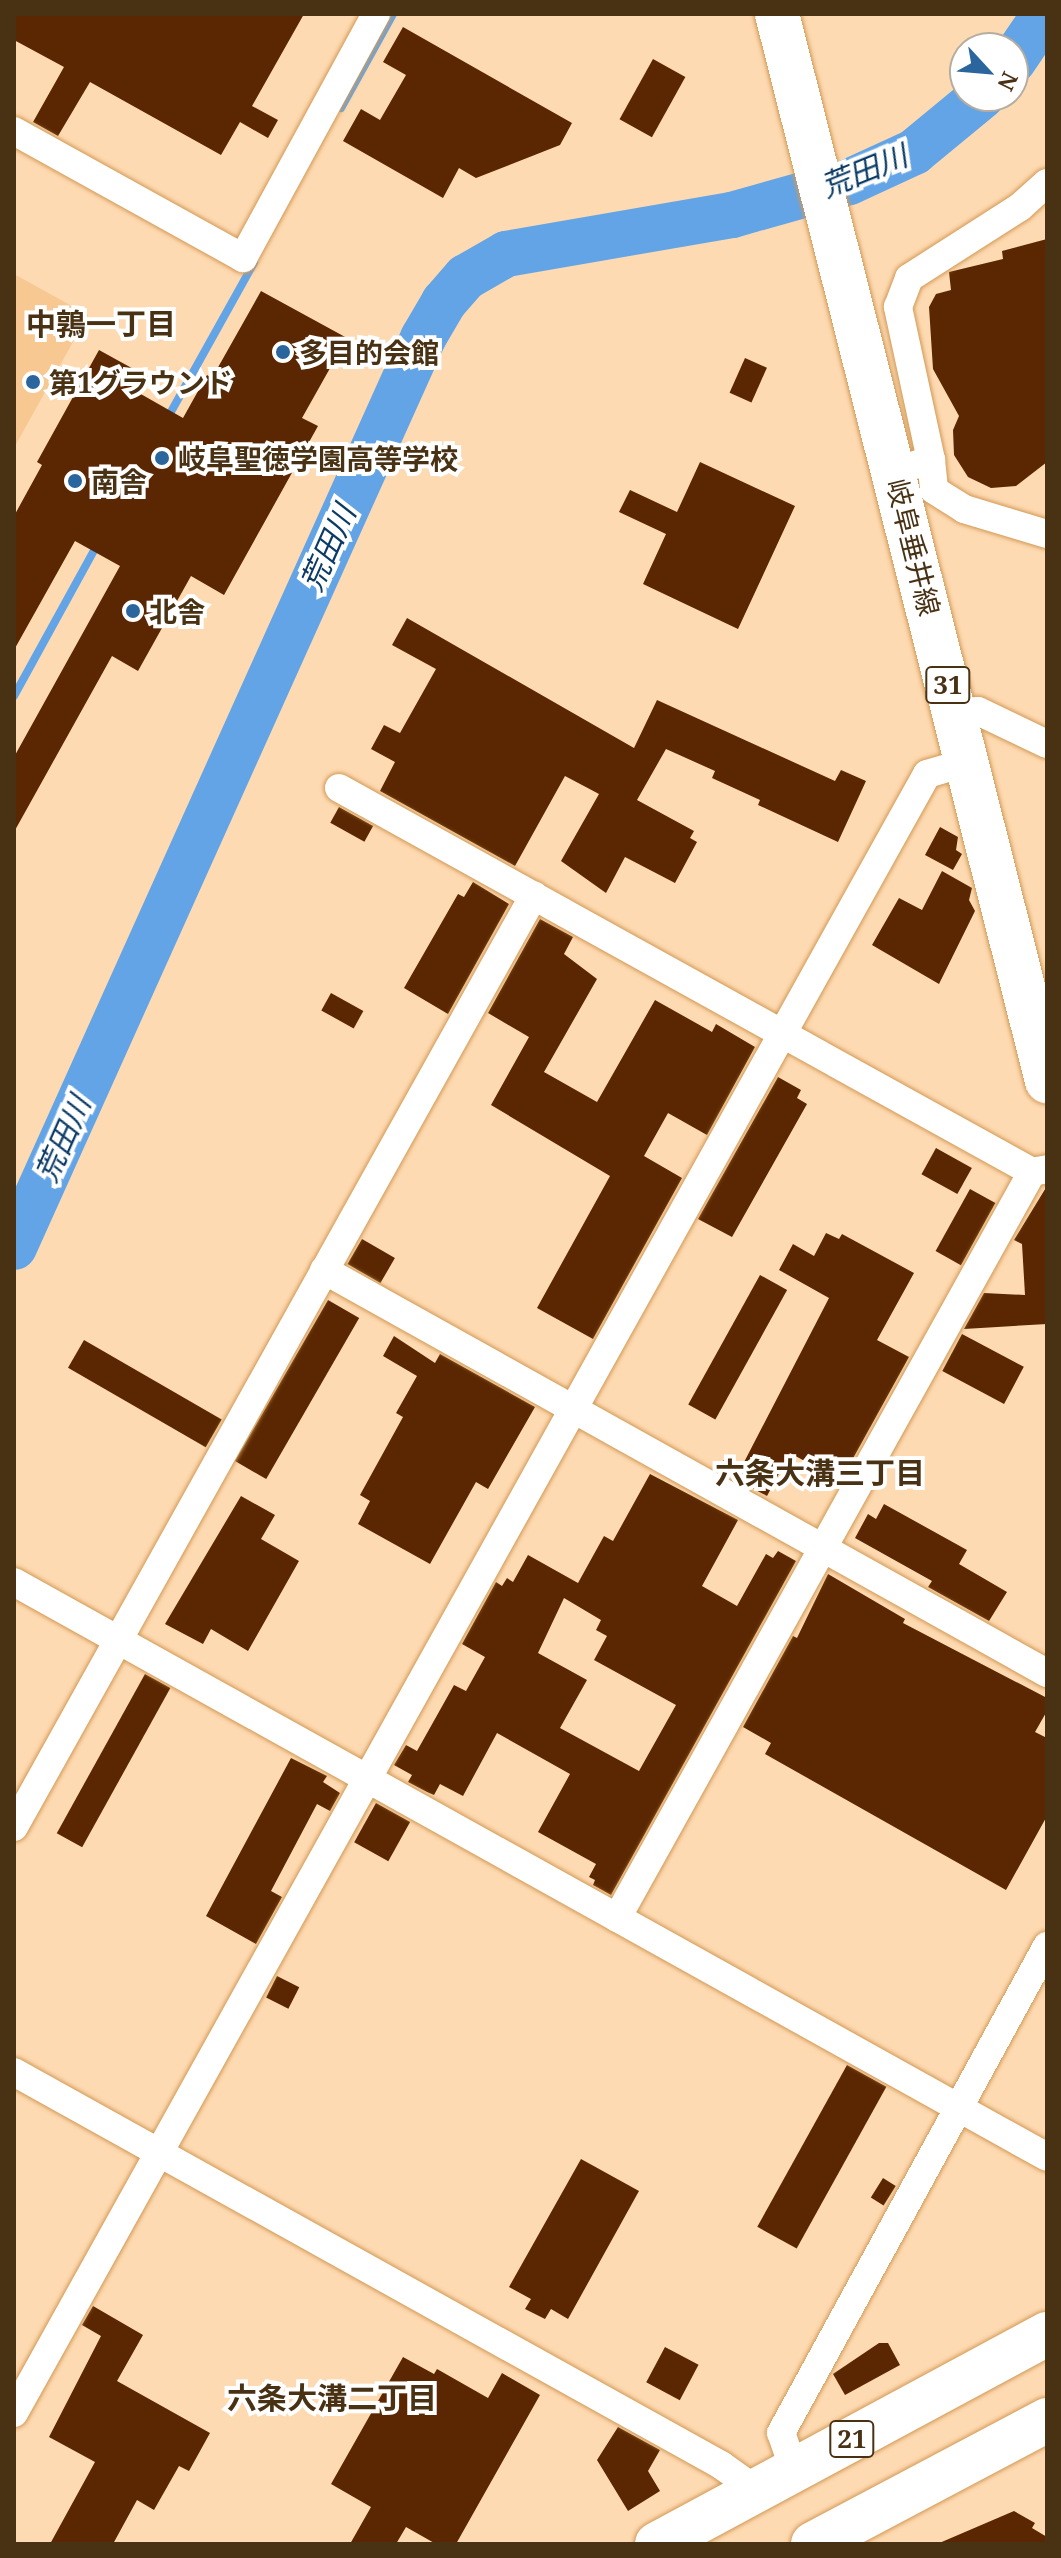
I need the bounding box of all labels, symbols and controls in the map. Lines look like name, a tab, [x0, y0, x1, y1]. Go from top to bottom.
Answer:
north arrow	[949, 32, 1029, 112]
text: N	[991, 67, 1026, 96]
water label: 荒田川	[816, 137, 912, 205]
district label: 中鶉一丁目	[26, 306, 176, 342]
place label: 多目的会館	[299, 335, 439, 369]
marker: 多目的会館	[274, 343, 292, 361]
place label: 第1グラウンド	[49, 365, 233, 399]
marker: 第1グラウンド	[24, 373, 42, 391]
place label: 岐阜聖徳学園高等学校	[178, 441, 458, 475]
marker: 岐阜聖徳学園高等学校	[153, 449, 171, 467]
place label: 南舎	[91, 464, 147, 498]
marker: 南舎	[66, 472, 84, 490]
street label: 岐阜垂井線	[881, 475, 947, 619]
water label: 荒田川	[293, 500, 363, 596]
place label: 北舎	[149, 594, 205, 628]
marker: 北舎	[124, 602, 142, 620]
road number: 31	[924, 663, 972, 707]
water label: 荒田川	[28, 1091, 98, 1187]
district label: 六条大溝三丁目	[715, 1455, 925, 1491]
district label: 六条大溝二丁目	[227, 2380, 437, 2416]
road number: 21	[828, 2417, 876, 2461]

